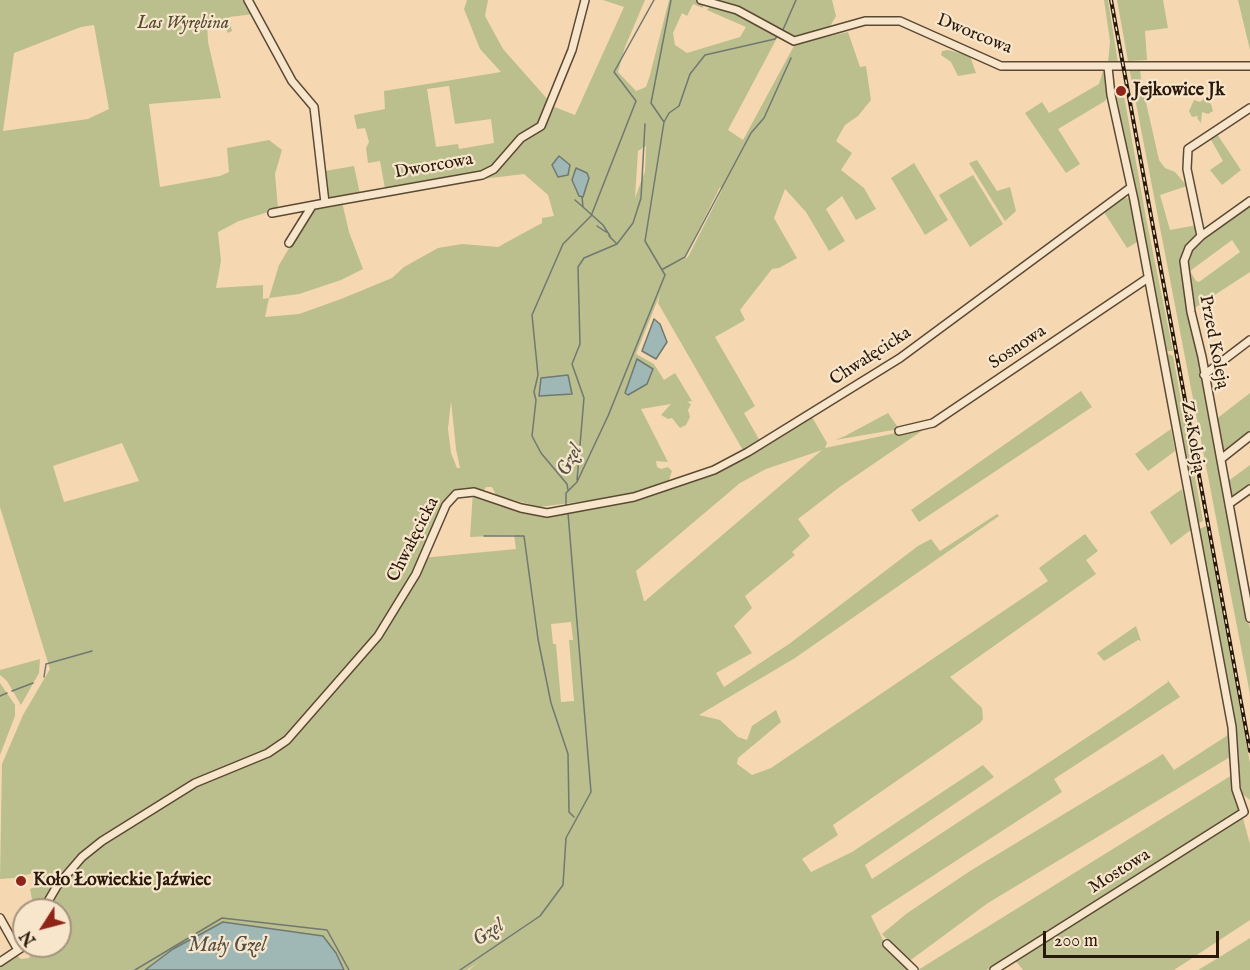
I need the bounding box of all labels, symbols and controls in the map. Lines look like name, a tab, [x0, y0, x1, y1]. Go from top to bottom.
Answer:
street label: Dworcowa	[933, 10, 1015, 60]
park label: Las Wyrębina	[137, 13, 229, 35]
place label: Jejkowice Jk	[1133, 80, 1225, 102]
marker: Jejkowice Jk	[1114, 84, 1128, 98]
street label: Dworcowa	[393, 149, 475, 185]
street label: Przed Koleją	[1193, 293, 1233, 391]
street label: Sosnowa	[985, 321, 1051, 375]
street label: Chwałęcicka	[826, 323, 916, 391]
street label: Za Koleją	[1175, 400, 1209, 474]
water label: Gzel	[553, 441, 589, 481]
street label: Chwałęcicka	[383, 494, 445, 586]
street label: Mostowa	[1085, 845, 1155, 899]
place label: Koło Łowieckie Jaźwiec	[33, 870, 211, 892]
marker: Koło Łowieckie Jaźwiec	[14, 874, 28, 888]
north arrow	[12, 898, 72, 958]
water label: Gzel	[469, 915, 509, 953]
scale bar	[1046, 919, 1222, 957]
text: N	[17, 926, 41, 949]
text: 200 m	[1054, 930, 1098, 953]
water label: Mały Gzel	[188, 935, 266, 959]

